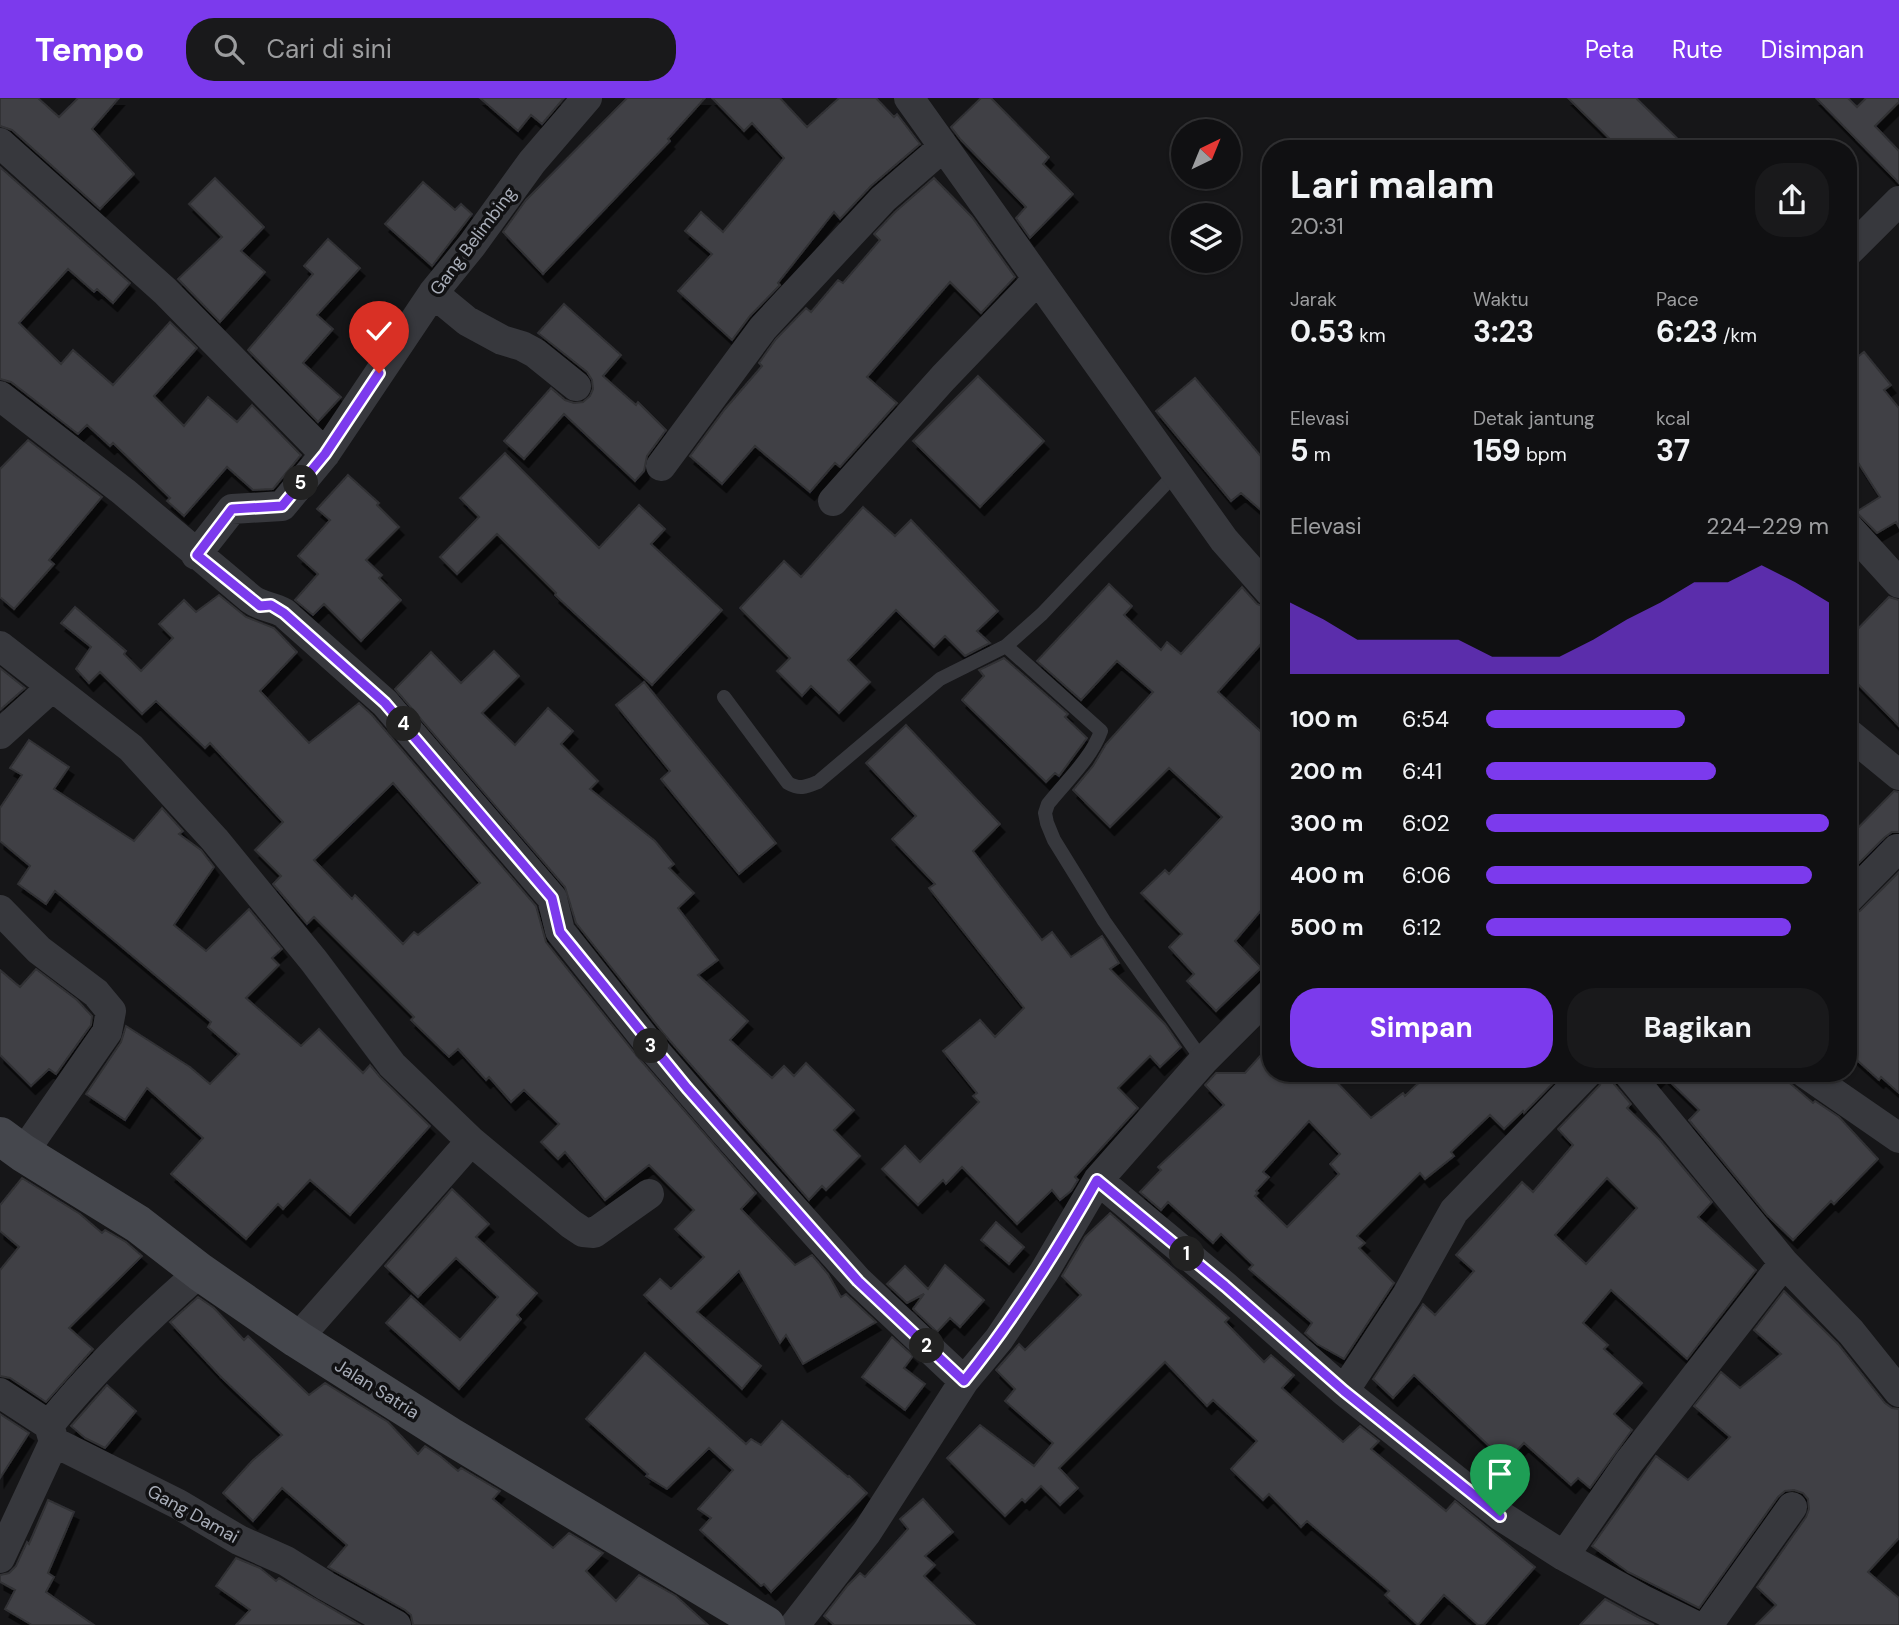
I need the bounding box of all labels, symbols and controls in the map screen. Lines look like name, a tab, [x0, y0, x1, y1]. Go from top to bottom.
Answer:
search box	[186, 18, 676, 81]
text: Tempo	[35, 28, 144, 71]
icon: search	[210, 30, 248, 68]
text: Cari di sini	[266, 32, 392, 66]
text: Peta	[1585, 34, 1634, 65]
text: Rute	[1672, 34, 1723, 65]
text: Disimpan	[1761, 34, 1864, 65]
north arrow	[1171, 119, 1241, 189]
map controls	[1171, 119, 1241, 273]
text: Lari malam	[1290, 160, 1495, 210]
button: share	[1755, 163, 1829, 237]
street label: Gang Belimbing	[424, 182, 522, 300]
button: layers	[1171, 203, 1241, 273]
text: 20:31	[1290, 211, 1344, 241]
text: Jarak	[1290, 287, 1337, 312]
text: Waktu	[1473, 287, 1529, 312]
text: Pace	[1656, 287, 1699, 312]
pin	[349, 301, 409, 373]
icon: check	[360, 312, 398, 350]
text: 0.53	[1290, 312, 1354, 351]
text: 3:23	[1473, 312, 1534, 351]
text: 6:23	[1656, 312, 1718, 351]
text: km	[1354, 323, 1386, 348]
text: /km	[1718, 323, 1757, 348]
text: Elevasi	[1290, 406, 1349, 431]
text: Detak jantung	[1473, 406, 1595, 431]
text: kcal	[1656, 406, 1690, 431]
text: 5	[1290, 431, 1309, 470]
text: 159	[1473, 431, 1521, 470]
text: 37	[1656, 431, 1690, 470]
text: m	[1309, 442, 1331, 467]
text: bpm	[1521, 442, 1567, 467]
pin: 5	[284, 466, 318, 500]
text: 5	[295, 470, 306, 495]
text: Elevasi	[1290, 511, 1362, 541]
text: 224–229 m	[1706, 511, 1829, 541]
text: 100 m	[1290, 704, 1358, 734]
text: 6:54	[1402, 704, 1449, 734]
pin: 4	[386, 706, 422, 742]
text: 4	[397, 711, 410, 736]
text: 200 m	[1290, 756, 1363, 786]
text: 6:41	[1402, 756, 1442, 786]
text: 300 m	[1290, 808, 1363, 838]
text: 6:02	[1402, 808, 1450, 838]
text: 400 m	[1290, 860, 1364, 890]
text: 6:06	[1402, 860, 1451, 890]
text: 500 m	[1290, 912, 1364, 942]
text: 6:12	[1402, 912, 1442, 942]
button: Simpan	[1290, 988, 1553, 1068]
button: Bagikan	[1567, 988, 1829, 1068]
pin: 3	[634, 1028, 668, 1063]
text: 3	[645, 1033, 656, 1058]
pin: 1	[1170, 1236, 1204, 1272]
text: 1	[1183, 1241, 1190, 1266]
pin: 2	[909, 1328, 944, 1364]
text: 2	[921, 1333, 932, 1358]
street label: Jalan Satria	[330, 1354, 424, 1424]
pin	[1470, 1444, 1530, 1516]
icon: arrive	[1481, 1455, 1519, 1493]
street label: Gang Damai	[143, 1479, 243, 1549]

